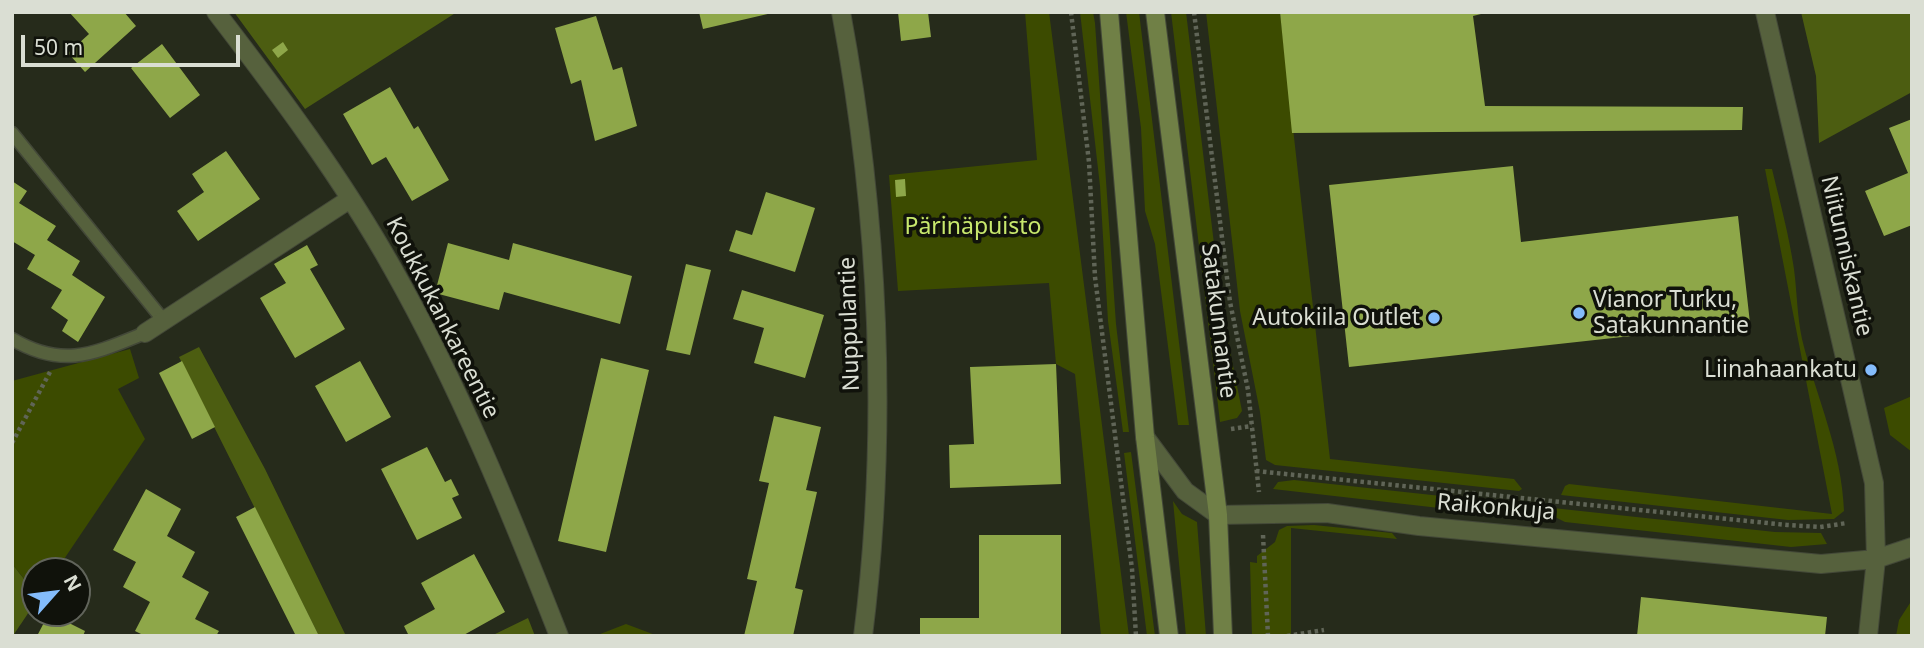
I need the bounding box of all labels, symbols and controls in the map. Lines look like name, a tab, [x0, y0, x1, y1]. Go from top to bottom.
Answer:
scale bar	[24, 21, 243, 65]
text: 50 m	[34, 33, 83, 61]
street label: Niitunniskantie	[1814, 173, 1878, 339]
street label: Koukkukankareentie	[379, 213, 505, 423]
park label: Pärinäpuisto	[905, 213, 1041, 241]
street label: Satakunnantie	[1195, 242, 1241, 400]
street label: Nuppulantie	[834, 256, 866, 392]
place label: Vianor Turku, Satakunnantie	[1593, 286, 1749, 340]
place label: Autokiila Outlet	[1252, 304, 1420, 332]
marker: Vianor Turku, Satakunnantie	[1571, 305, 1587, 321]
marker: Autokiila Outlet	[1426, 310, 1442, 326]
place label: Liinahaankatu	[1704, 356, 1857, 384]
marker: Liinahaankatu	[1863, 362, 1879, 378]
street label: Raikonkuja	[1436, 489, 1556, 527]
north arrow	[21, 557, 91, 627]
text: N	[58, 570, 88, 596]

